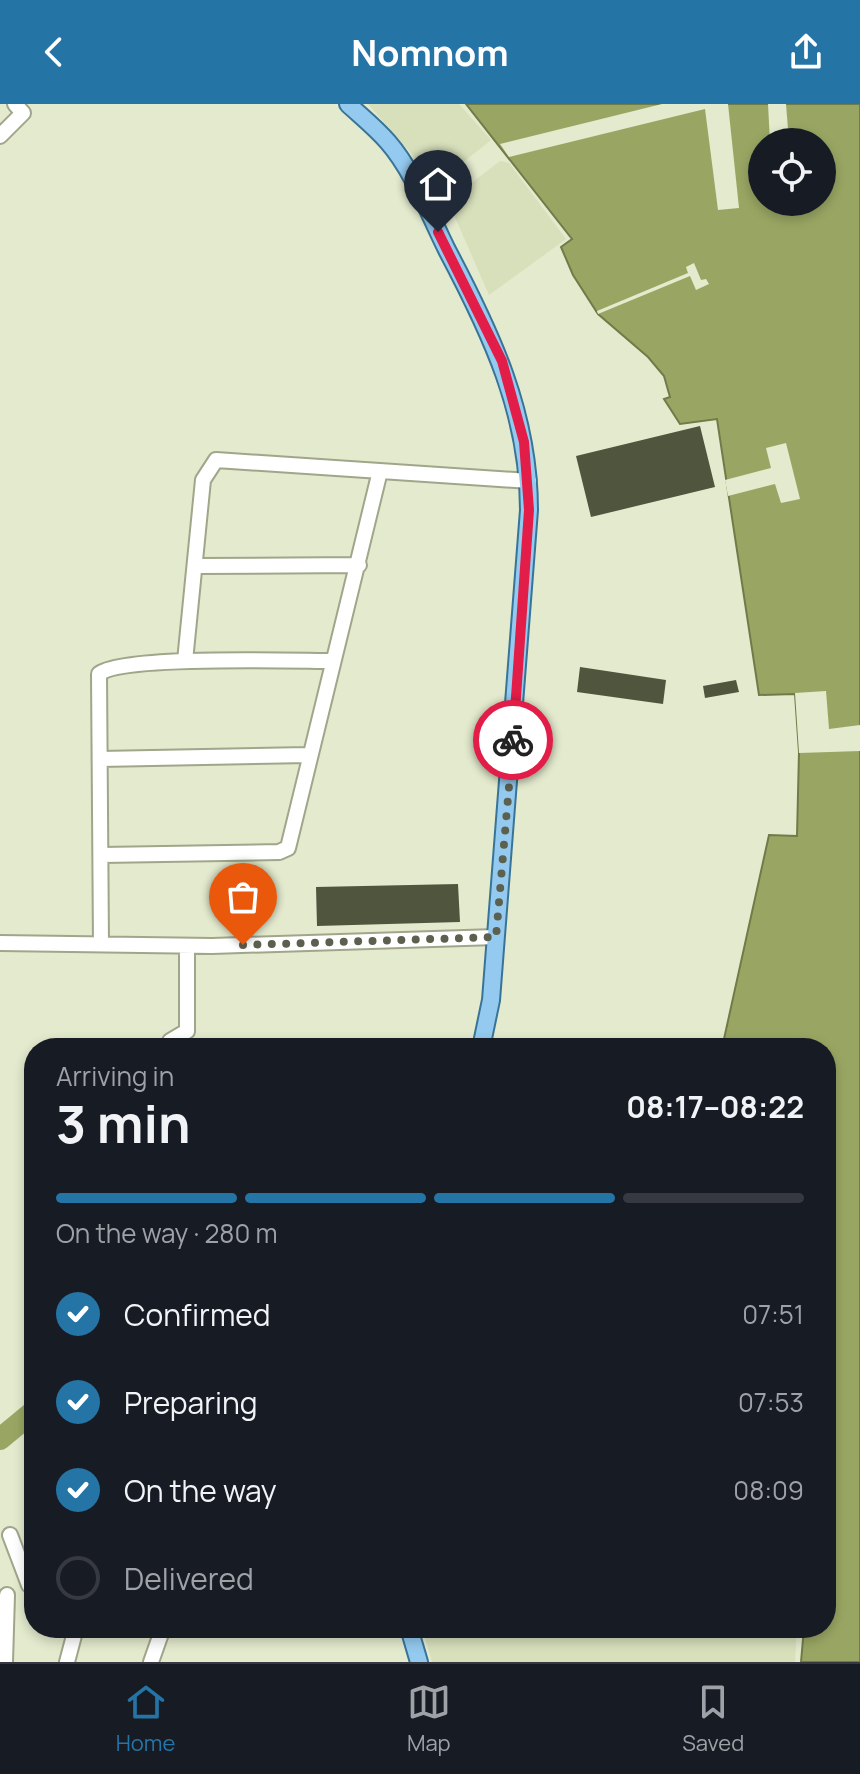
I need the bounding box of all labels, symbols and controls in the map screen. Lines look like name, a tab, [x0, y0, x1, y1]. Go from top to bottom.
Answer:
text: Nomnom	[351, 28, 509, 77]
icon: back	[32, 30, 76, 74]
icon: share	[784, 30, 828, 74]
map controls	[748, 128, 836, 216]
button: locate	[748, 128, 836, 216]
pin	[404, 150, 472, 232]
icon: home	[416, 162, 460, 206]
courier	[473, 700, 553, 780]
icon: bike	[491, 718, 535, 762]
pin	[209, 863, 277, 945]
icon: bag	[221, 875, 265, 919]
text: Arriving in	[56, 1058, 174, 1094]
text: 08:17–08:22	[626, 1086, 804, 1127]
text: 3 min	[56, 1088, 191, 1159]
text: On the way · 280 m	[56, 1215, 278, 1251]
icon: check	[56, 1292, 100, 1336]
text: Confirmed	[124, 1294, 271, 1335]
text: 07:51	[742, 1296, 804, 1332]
icon: check	[56, 1380, 100, 1424]
text: Preparing	[124, 1382, 258, 1423]
text: 07:53	[738, 1384, 804, 1420]
icon: check	[56, 1468, 100, 1512]
text: On the way	[124, 1470, 277, 1511]
text: 08:09	[733, 1472, 804, 1508]
text: Delivered	[124, 1558, 254, 1599]
tab: Home	[116, 1680, 175, 1758]
tab: Map	[407, 1680, 451, 1758]
tab: Saved	[682, 1680, 744, 1758]

